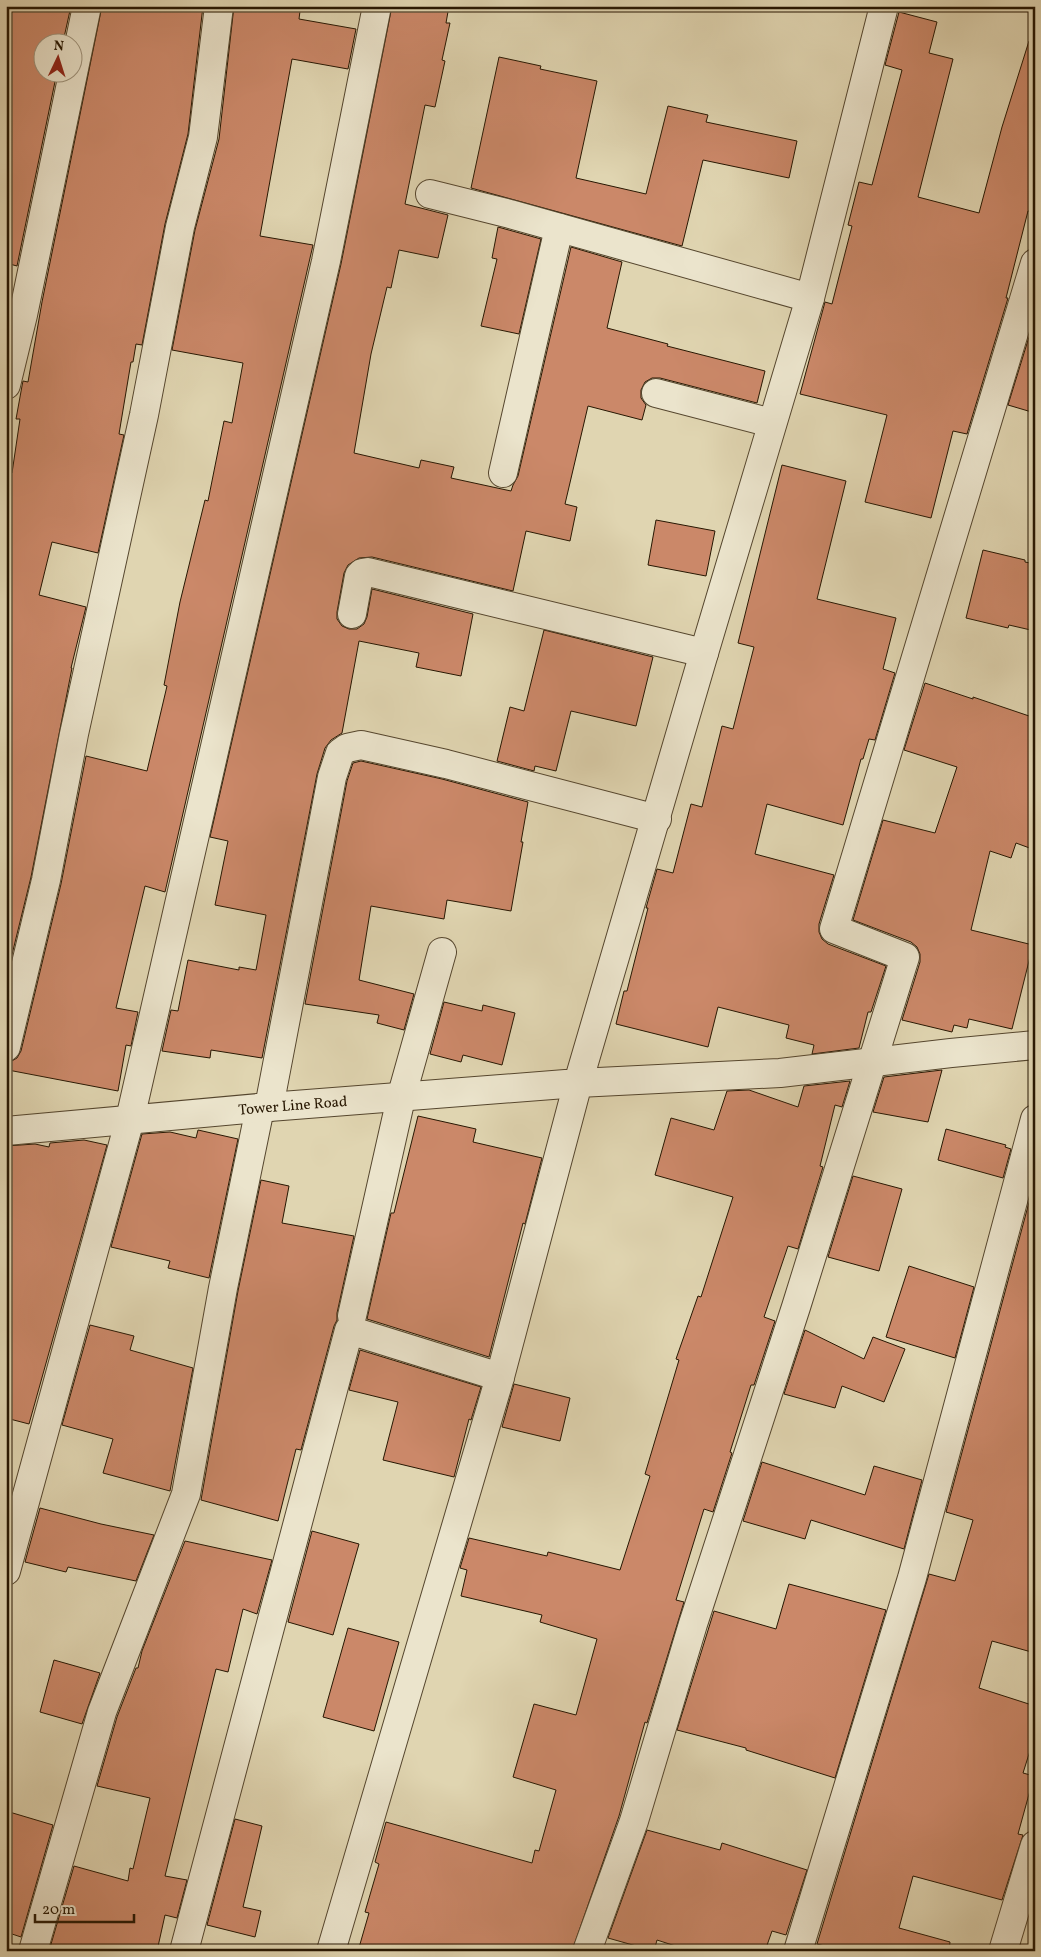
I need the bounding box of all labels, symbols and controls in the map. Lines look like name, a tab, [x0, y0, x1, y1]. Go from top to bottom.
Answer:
north arrow	[32, 32, 82, 82]
text: N	[53, 37, 65, 56]
street label: Tower Line Road	[238, 1092, 348, 1122]
scale bar	[35, 1892, 134, 1924]
text: 20 m	[42, 1900, 75, 1921]

